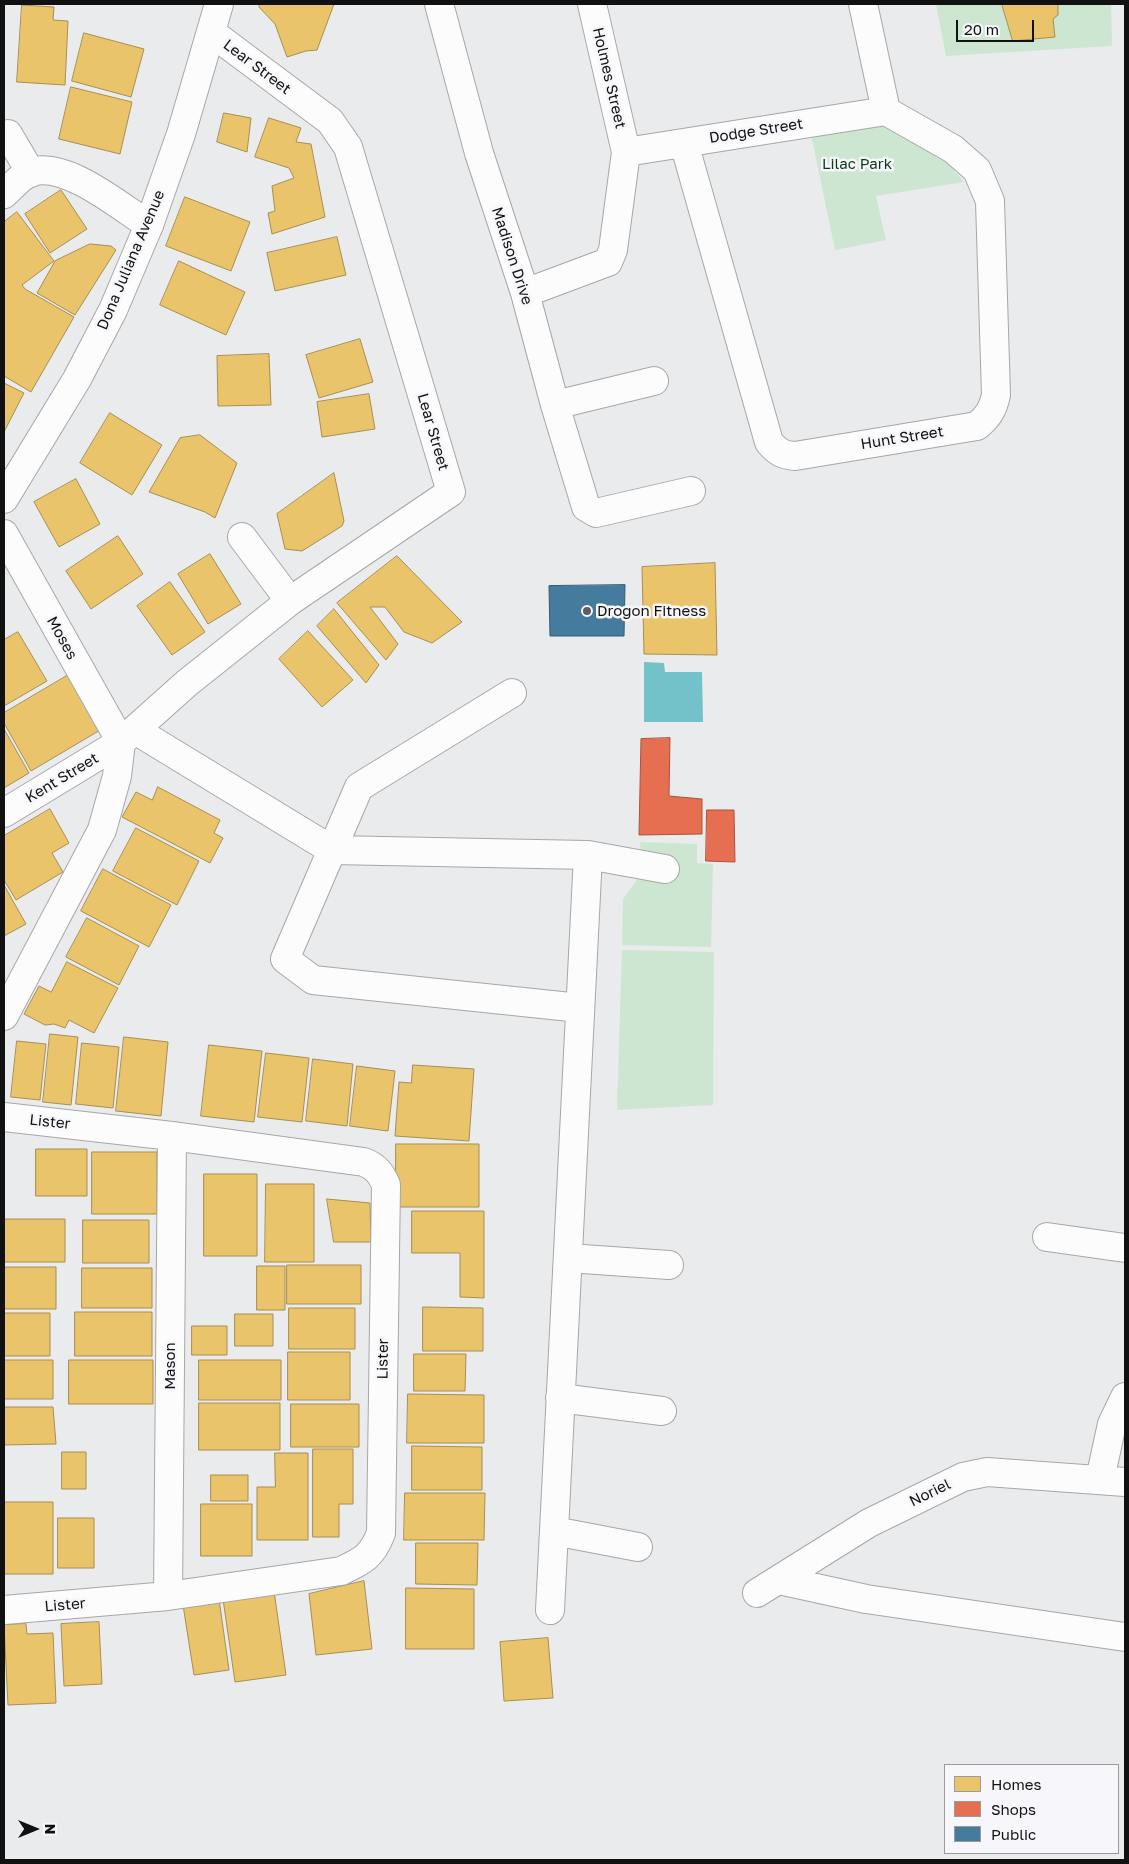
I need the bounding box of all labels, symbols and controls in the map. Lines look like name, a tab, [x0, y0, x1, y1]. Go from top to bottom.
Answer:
scale bar	[959, 10, 1036, 42]
text: 20 m	[964, 20, 999, 38]
street label: Holmes Street	[589, 26, 629, 130]
street label: Lear Street	[220, 36, 294, 98]
street label: Dodge Street	[708, 115, 804, 147]
park label: Lilac Park	[822, 155, 892, 173]
street label: Dona Juliana Avenue	[93, 187, 169, 333]
street label: Madison Drive	[488, 205, 536, 307]
street label: Lear Street	[413, 391, 453, 473]
street label: Hunt Street	[859, 423, 945, 453]
place label: Drogon Fitness	[597, 602, 706, 620]
marker: Drogon Fitness	[581, 605, 593, 617]
street label: Moses	[43, 613, 81, 663]
street label: Kent Street	[22, 749, 102, 807]
street label: Lister	[29, 1111, 71, 1133]
street label: Lister	[374, 1338, 392, 1380]
street label: Mason	[161, 1342, 179, 1390]
street label: Noriel	[906, 1475, 954, 1511]
street label: Lister	[44, 1594, 86, 1616]
legend	[944, 1764, 1119, 1854]
text: Homes	[991, 1775, 1041, 1793]
text: Shops	[991, 1800, 1036, 1818]
north arrow	[10, 1804, 60, 1854]
text: N	[42, 1824, 59, 1834]
text: Public	[991, 1825, 1036, 1843]

